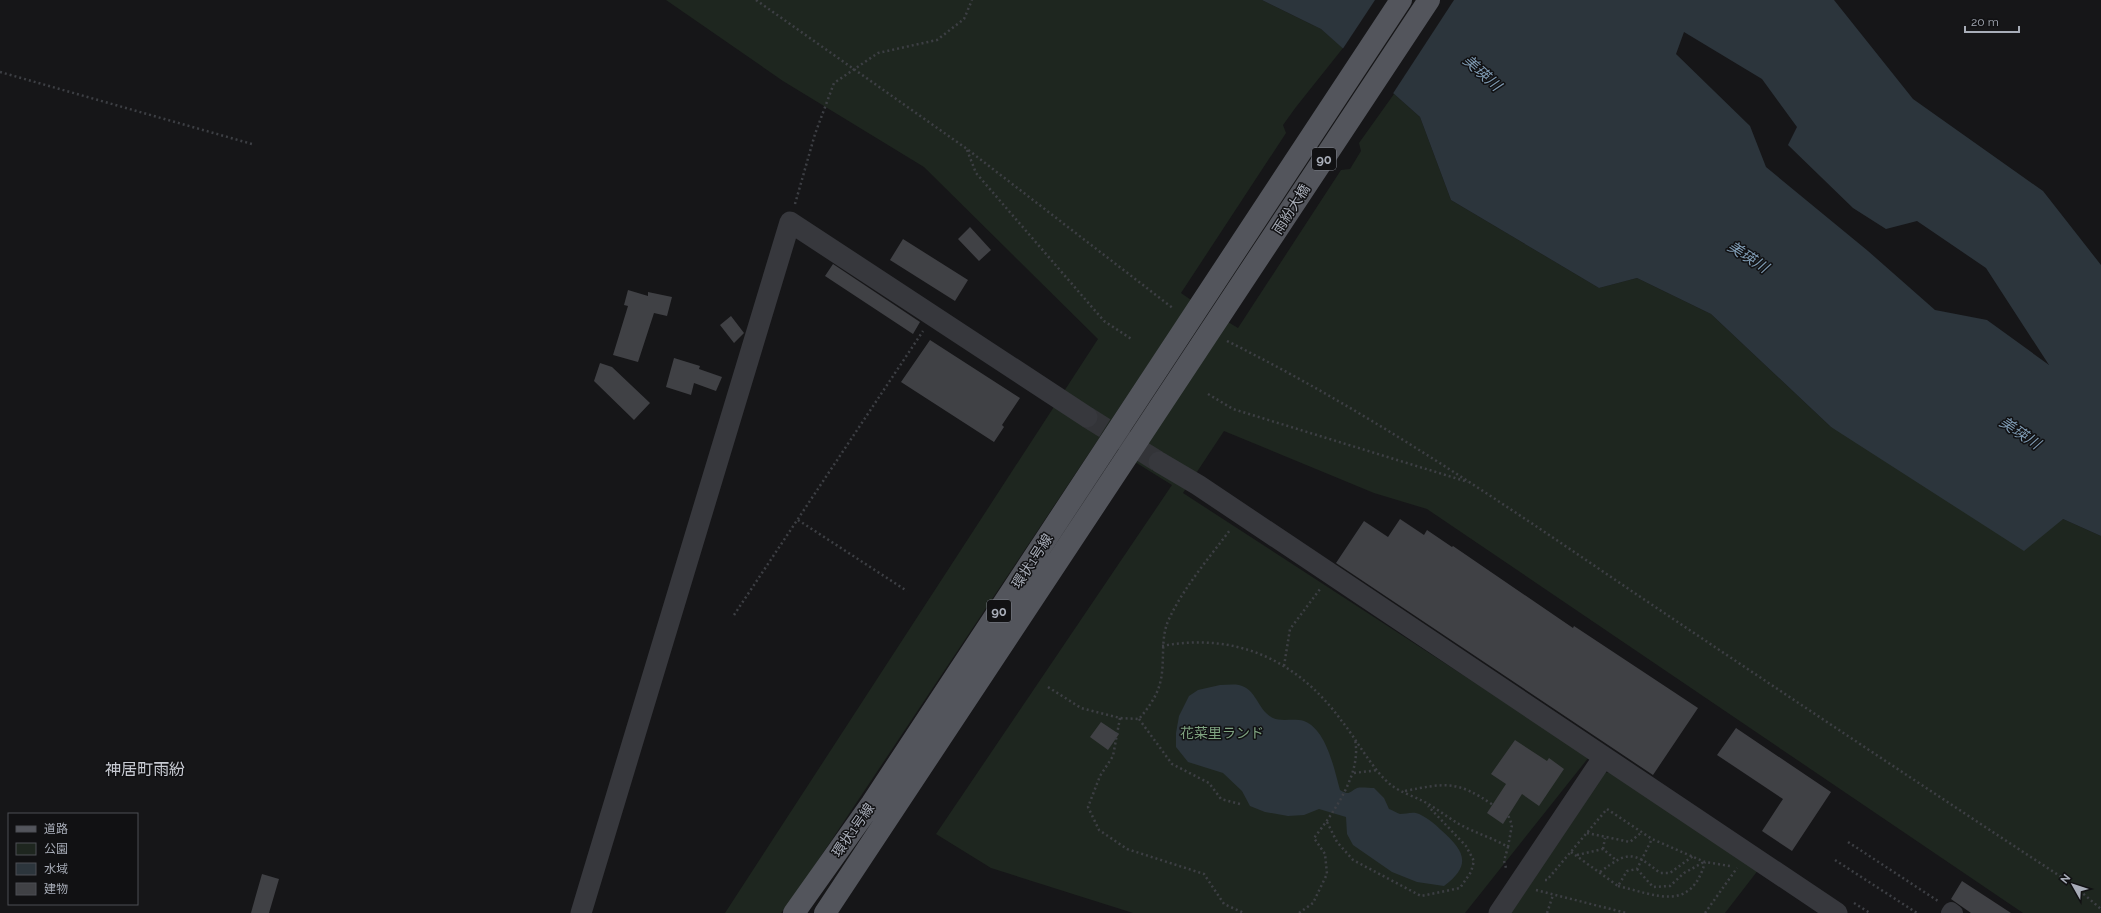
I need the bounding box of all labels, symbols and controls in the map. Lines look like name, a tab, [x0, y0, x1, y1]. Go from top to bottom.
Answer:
scale bar	[1965, 8, 2019, 34]
text: 20 m	[1971, 15, 1999, 29]
water label: 美瑛川	[1459, 51, 1506, 96]
road number: 90	[1312, 148, 1336, 170]
street label: 雨紛大橋	[1269, 181, 1313, 237]
water label: 美瑛川	[1724, 237, 1773, 278]
water label: 美瑛川	[1996, 413, 2045, 454]
street label: 環状1号線	[1008, 531, 1056, 591]
road number: 90	[987, 600, 1011, 622]
park label: 花菜里ランド	[1180, 725, 1264, 741]
district label: 神居町雨紛	[105, 760, 185, 779]
street label: 環状1号線	[829, 800, 877, 860]
legend	[8, 813, 138, 905]
text: 道路	[44, 822, 68, 836]
text: 公園	[44, 842, 68, 856]
text: 水域	[44, 862, 68, 876]
north arrow	[2053, 865, 2093, 905]
text: N	[2058, 872, 2073, 886]
text: 建物	[44, 882, 68, 896]

